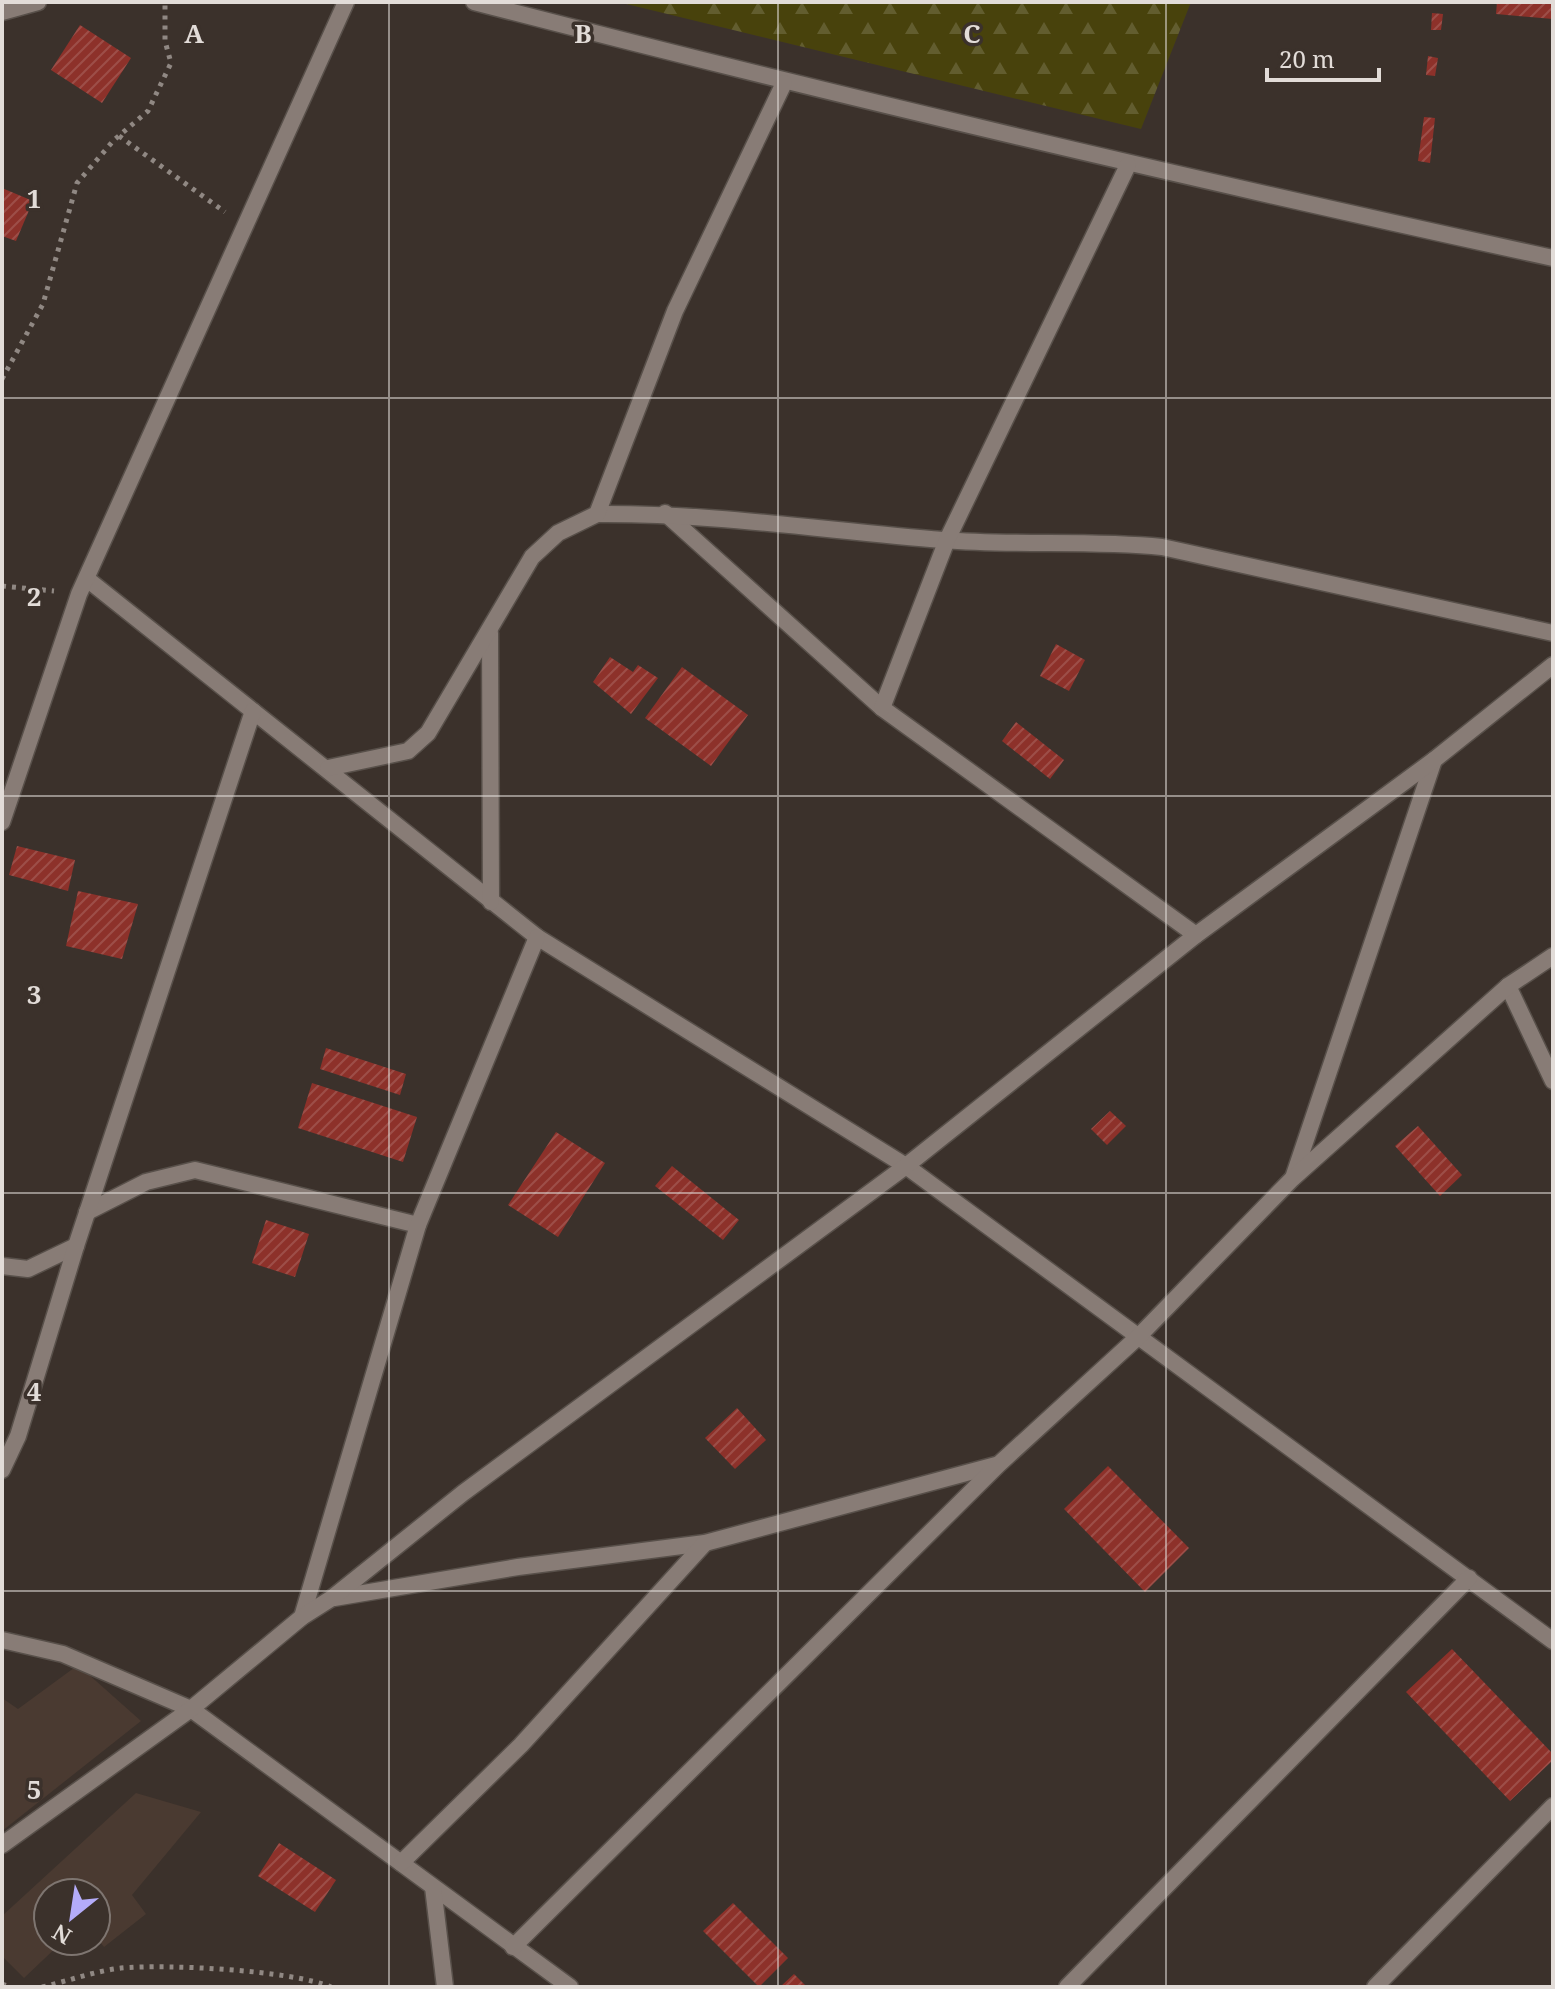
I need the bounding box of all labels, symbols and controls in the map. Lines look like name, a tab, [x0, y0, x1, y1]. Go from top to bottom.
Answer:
text: A	[184, 15, 204, 51]
text: B	[574, 15, 592, 51]
text: C	[963, 15, 981, 51]
scale bar	[1267, 32, 1379, 82]
text: 20 m	[1279, 42, 1335, 75]
text: 1	[27, 180, 41, 216]
text: 2	[27, 578, 41, 614]
text: 3	[27, 976, 41, 1012]
text: 4	[27, 1373, 42, 1409]
text: 5	[27, 1771, 41, 1807]
north arrow	[32, 1877, 112, 1957]
text: N	[46, 1918, 77, 1953]

